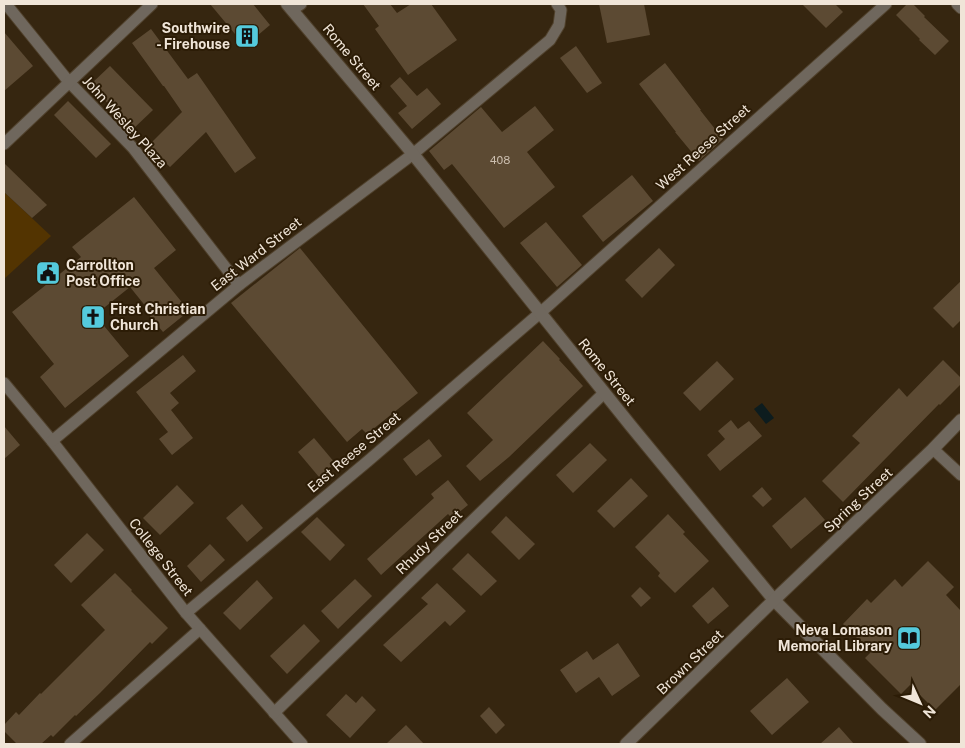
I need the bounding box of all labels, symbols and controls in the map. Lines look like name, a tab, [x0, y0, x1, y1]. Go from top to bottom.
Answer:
place label: Southwire - Firehouse	[156, 20, 230, 52]
street label: Rome Street	[320, 21, 384, 93]
building icon: Southwire - Firehouse	[234, 23, 260, 49]
street label: John Wesley Plaza	[80, 73, 170, 171]
street label: West Reese Street	[653, 101, 753, 193]
house number: 408	[490, 154, 510, 166]
street label: East Ward Street	[208, 214, 304, 294]
place label: Carrollton Post Office	[66, 257, 140, 289]
public building icon: Carrollton Post Office	[35, 260, 61, 286]
place label: First Christian Church	[110, 301, 205, 333]
church icon: First Christian Church	[80, 304, 106, 330]
street label: Rome Street	[575, 335, 639, 409]
street label: East Reese Street	[304, 408, 404, 496]
street label: Spring Street	[820, 464, 896, 536]
street label: Rhudy Street	[393, 506, 465, 578]
street label: College Street	[126, 515, 196, 599]
place label: Neva Lomason Memorial Library	[778, 622, 892, 654]
library icon: Neva Lomason Memorial Library	[896, 625, 922, 651]
street label: Brown Street	[654, 626, 726, 698]
north arrow	[895, 678, 945, 728]
text: N	[920, 703, 939, 722]

